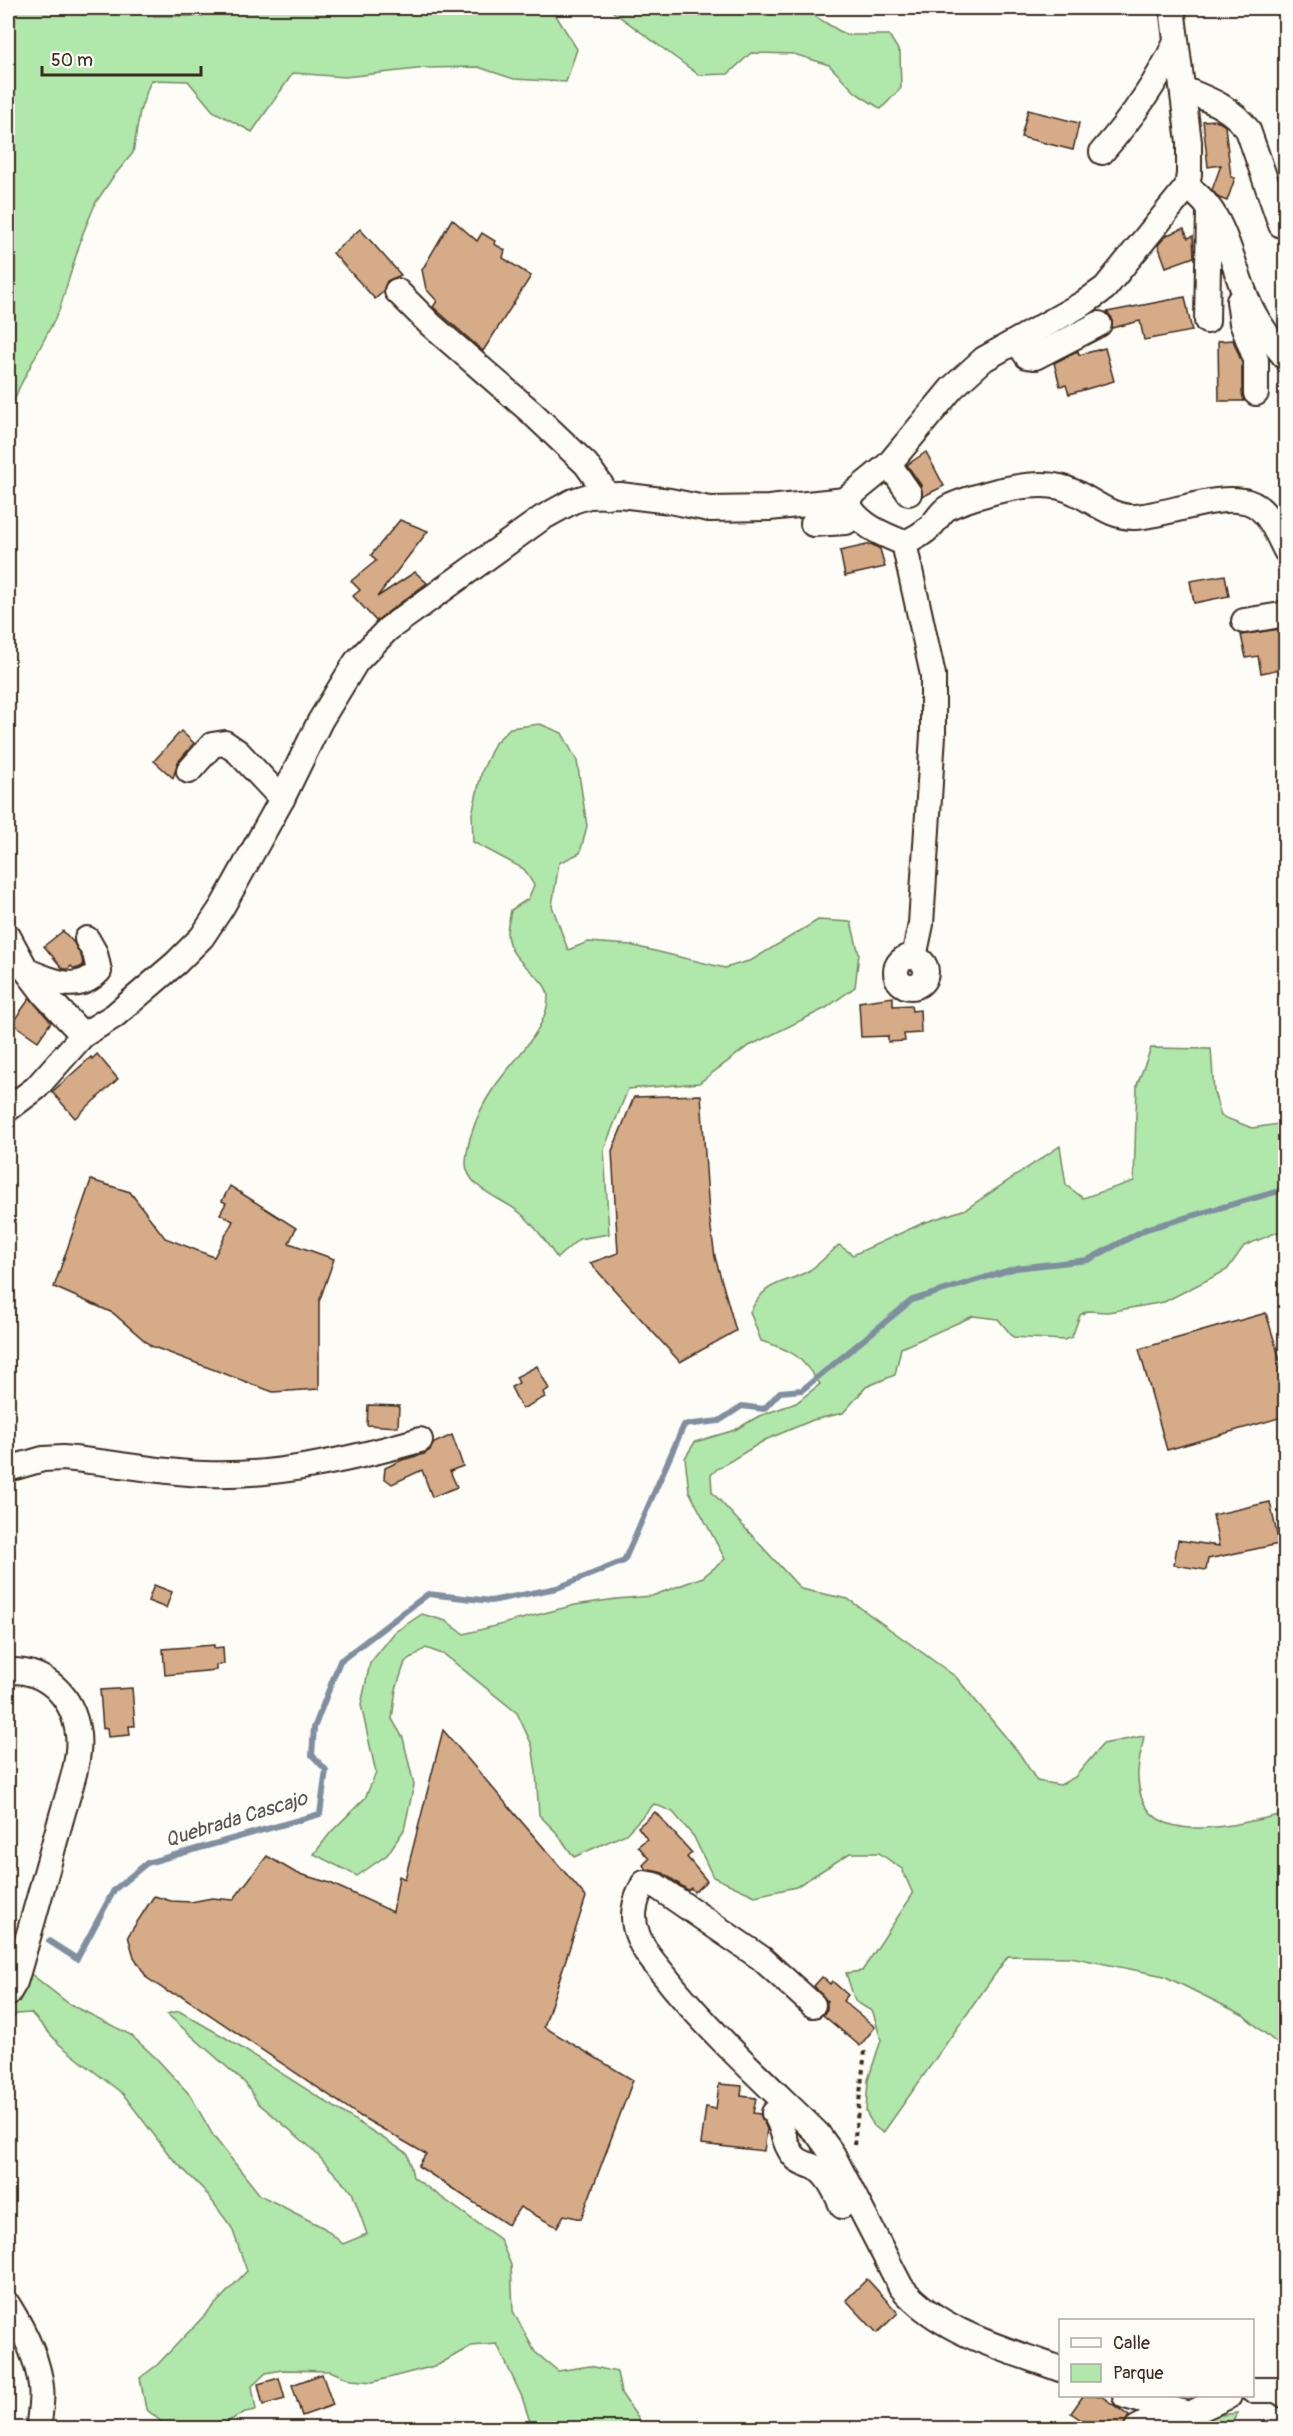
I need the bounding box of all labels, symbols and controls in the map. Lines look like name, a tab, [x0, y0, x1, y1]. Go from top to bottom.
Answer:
scale bar	[42, 39, 201, 77]
text: 50 m	[51, 49, 93, 72]
water label: Quebrada Cascajo	[162, 1785, 311, 1852]
legend	[1059, 2319, 1254, 2397]
text: Calle	[1113, 2332, 1150, 2355]
text: Parque	[1113, 2362, 1163, 2385]

